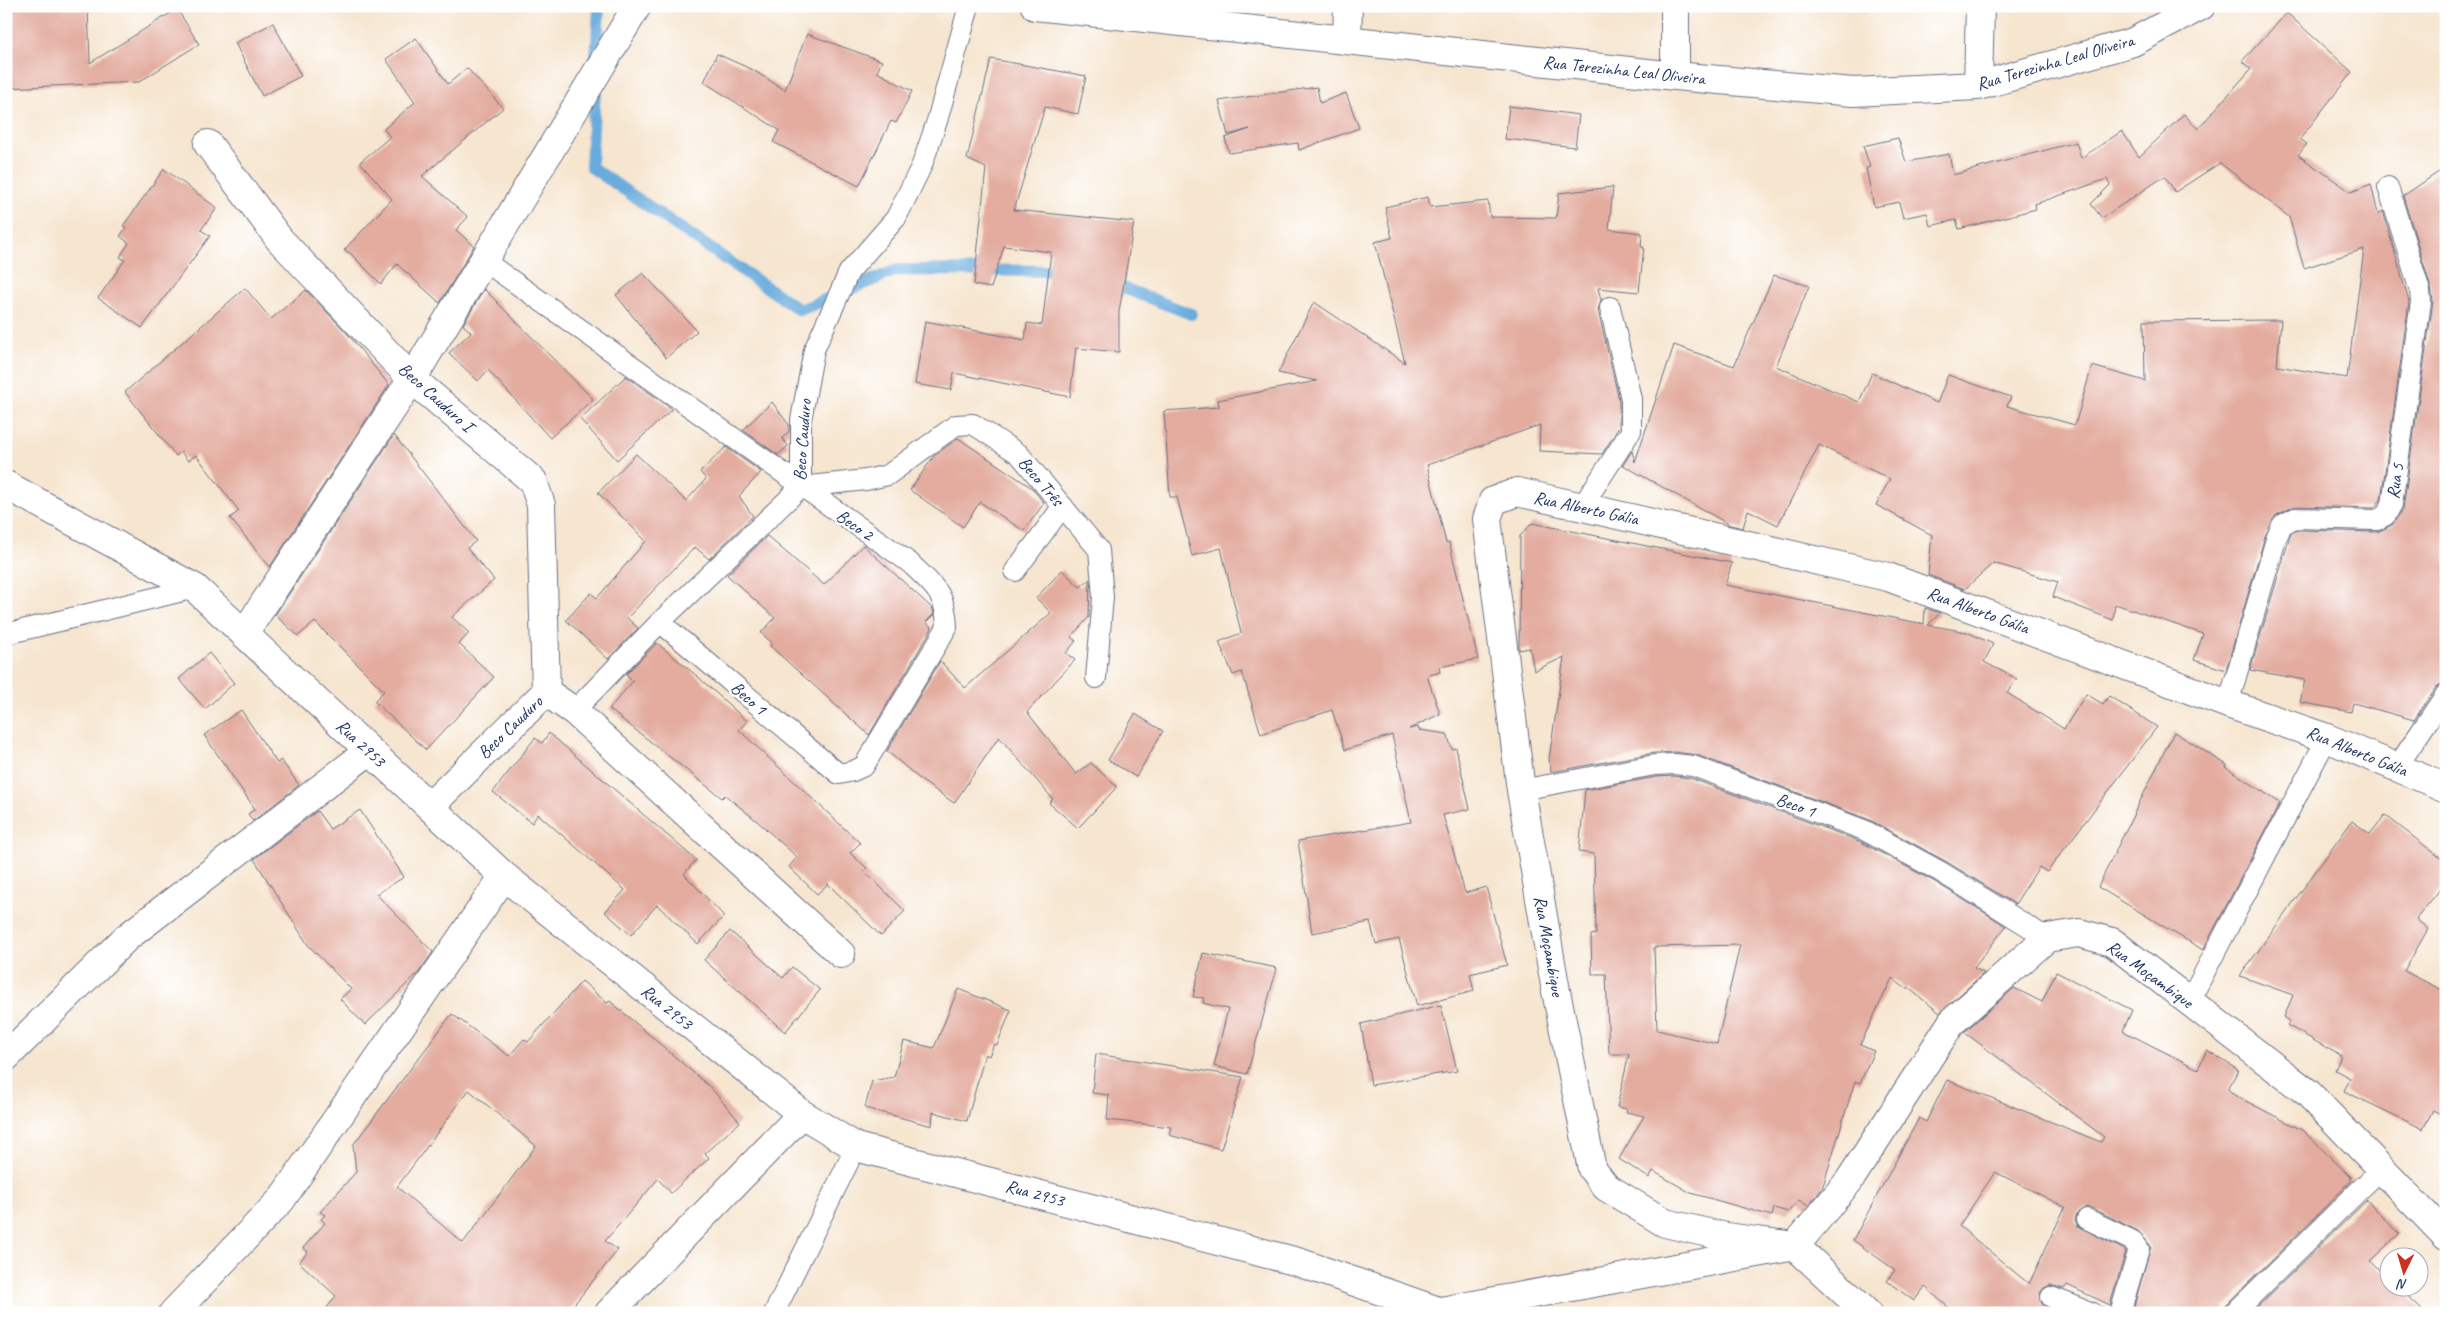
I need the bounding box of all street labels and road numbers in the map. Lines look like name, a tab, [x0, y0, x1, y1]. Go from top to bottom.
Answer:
street label: Rua Terezinha Leal Oliveira	[1974, 29, 2138, 95]
street label: Rua Terezinha Leal Oliveira	[1542, 51, 1708, 90]
street label: Beco Cauduro I	[394, 358, 481, 439]
street label: Beco Cauduro	[788, 397, 816, 481]
street label: Beco Três	[1014, 452, 1070, 512]
street label: Rua 5	[2381, 461, 2409, 500]
street label: Rua Alberto Gália	[1532, 486, 1642, 530]
street label: Beco 2	[832, 504, 879, 547]
street label: Rua Alberto Gália	[1924, 581, 2033, 639]
street label: Beco 1	[727, 676, 772, 720]
street label: Beco Cauduro	[473, 690, 548, 763]
street label: Rua 2953	[332, 715, 392, 773]
street label: Rua Alberto Gália	[2303, 721, 2412, 782]
street label: Beco 1	[1773, 788, 1820, 823]
street label: Rua Moçambique	[1529, 894, 1569, 999]
street label: Rua Moçambique	[2102, 935, 2198, 1013]
street label: Rua 2953	[637, 980, 699, 1036]
street label: Rua 2953	[1003, 1175, 1069, 1212]

